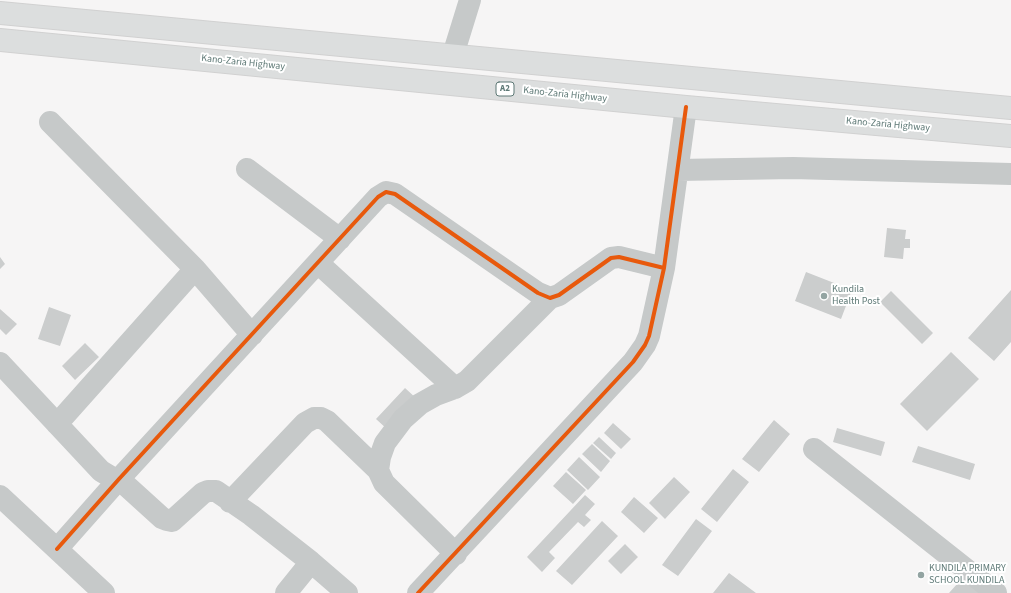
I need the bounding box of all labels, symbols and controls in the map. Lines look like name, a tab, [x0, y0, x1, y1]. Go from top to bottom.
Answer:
street label: Kano-Zaria Highway	[201, 53, 285, 73]
road number: A2	[496, 82, 514, 96]
street label: Kano-Zaria Highway	[523, 85, 607, 105]
street label: Kano-Zaria Highway	[846, 115, 930, 135]
place label: Kundila Health Post	[832, 284, 880, 308]
marker: Kundila Health Post	[819, 291, 829, 301]
place label: KUNDILA PRIMARY SCHOOL KUNDILA	[929, 563, 1006, 586]
marker: KUNDILA PRIMARY SCHOOL KUNDILA	[916, 570, 926, 580]

